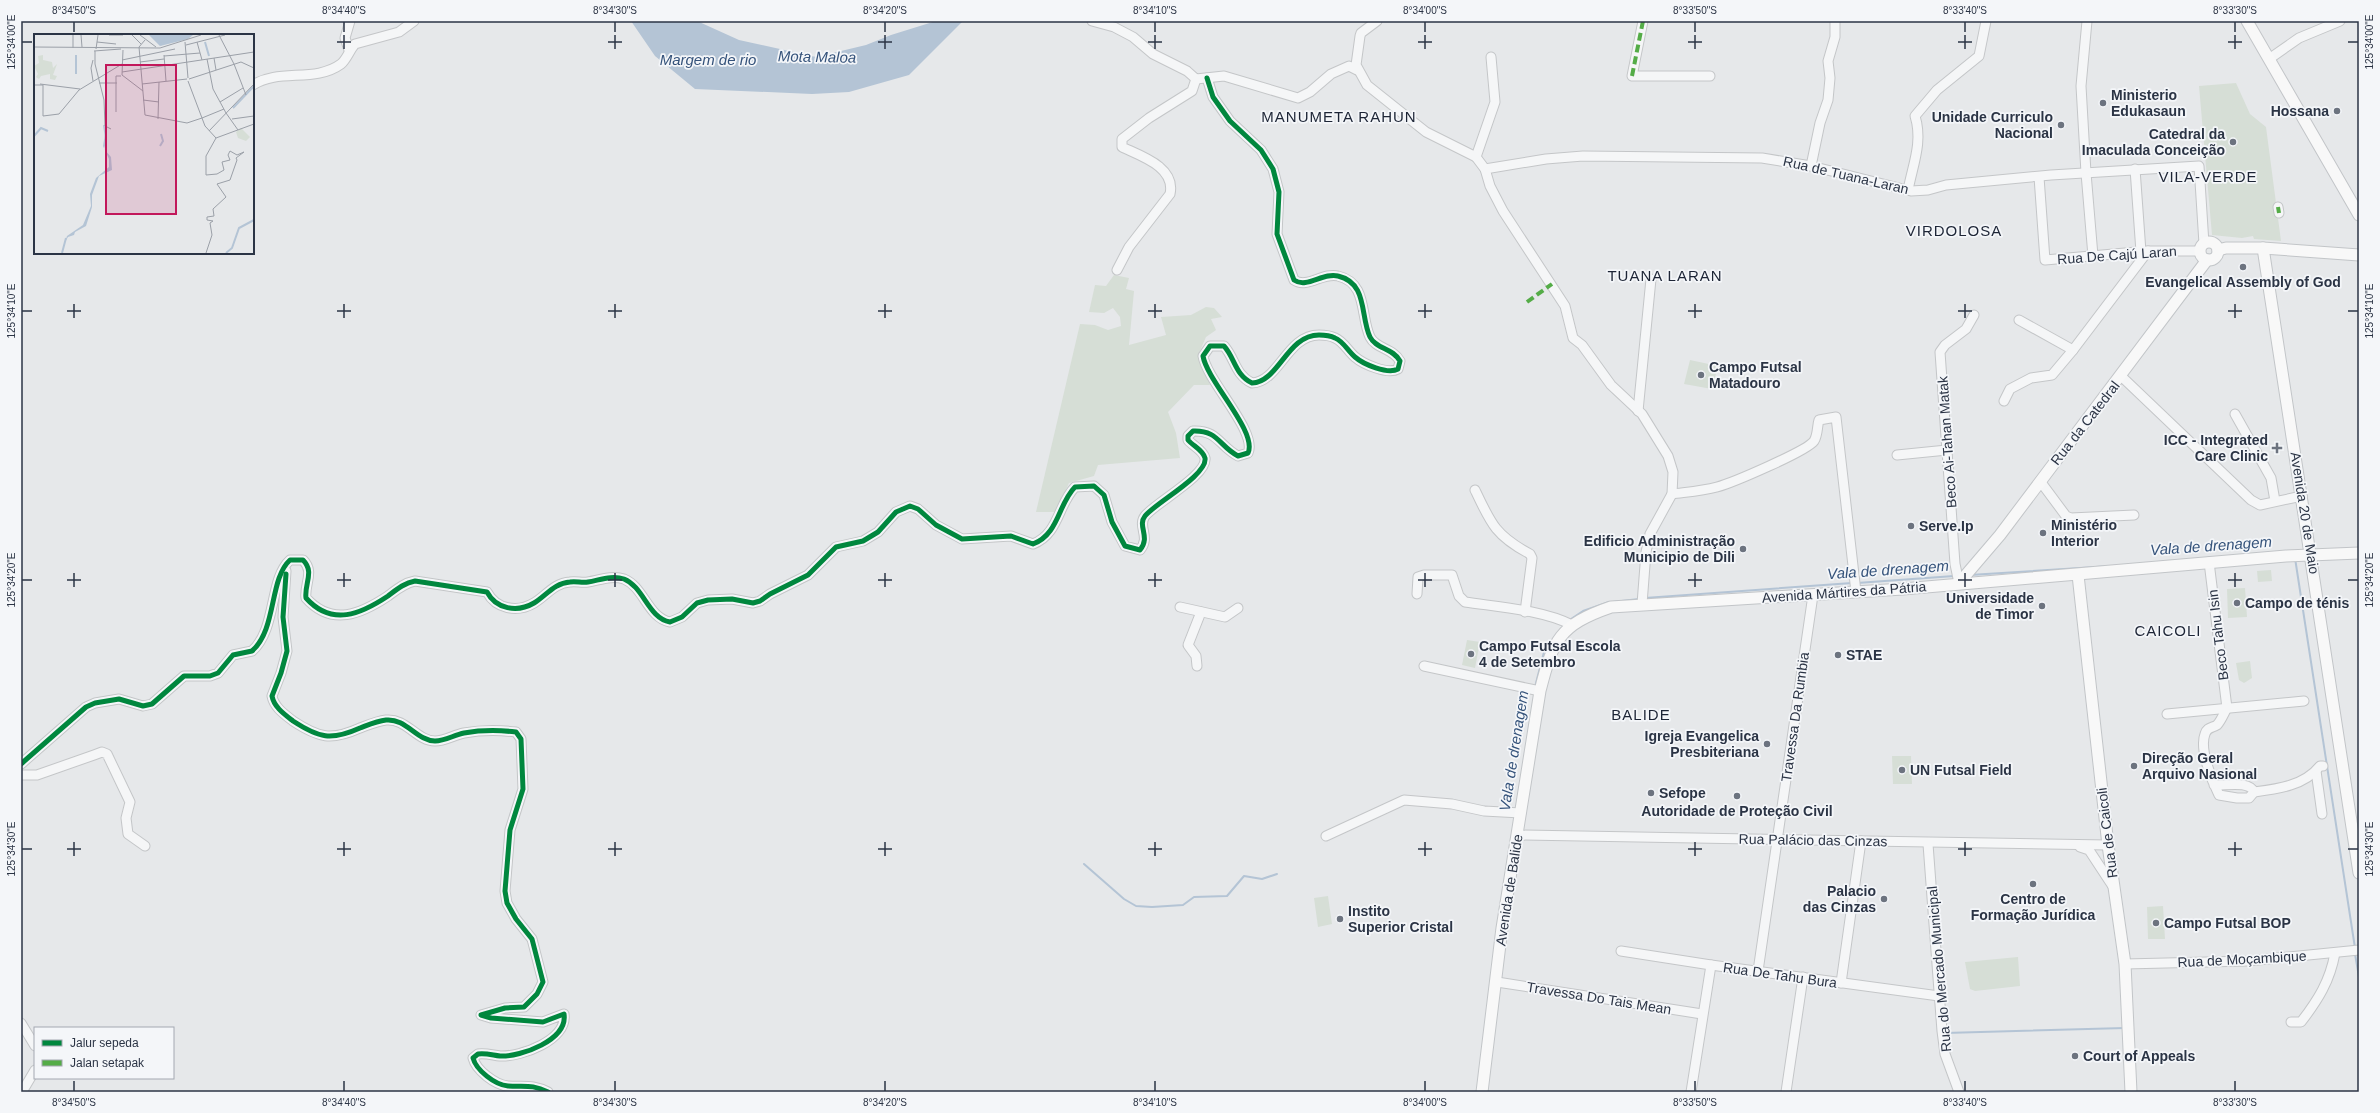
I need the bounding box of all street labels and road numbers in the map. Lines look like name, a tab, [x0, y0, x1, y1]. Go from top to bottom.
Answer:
street label: Rua de Tuana-Laran	[1782, 153, 1910, 197]
street label: Rua De Cajú Laran	[2057, 243, 2177, 267]
street label: Beco Ai-Tahan Matak	[1934, 374, 1960, 509]
street label: Rua da Catedral	[2047, 378, 2123, 468]
street label: Avenida 20 de Maio	[2287, 451, 2323, 575]
street label: Avenida Mártires da Pátria	[1761, 578, 1927, 606]
street label: Beco Tahu Isin	[2204, 589, 2232, 681]
street label: Travessa Da Rumbia	[1778, 651, 1812, 783]
street label: Rua de Caicoli	[2094, 787, 2120, 879]
street label: Rua Palácio das Cinzas	[1739, 831, 1887, 849]
street label: Avenida de Balide	[1492, 833, 1526, 947]
street label: Rua do Mercado Municipal	[1924, 885, 1954, 1053]
street label: Rua de Moçambique	[2177, 948, 2307, 970]
street label: Rua De Tahu Bura	[1722, 959, 1838, 991]
street label: Travessa Do Tais Mean	[1526, 979, 1672, 1017]

